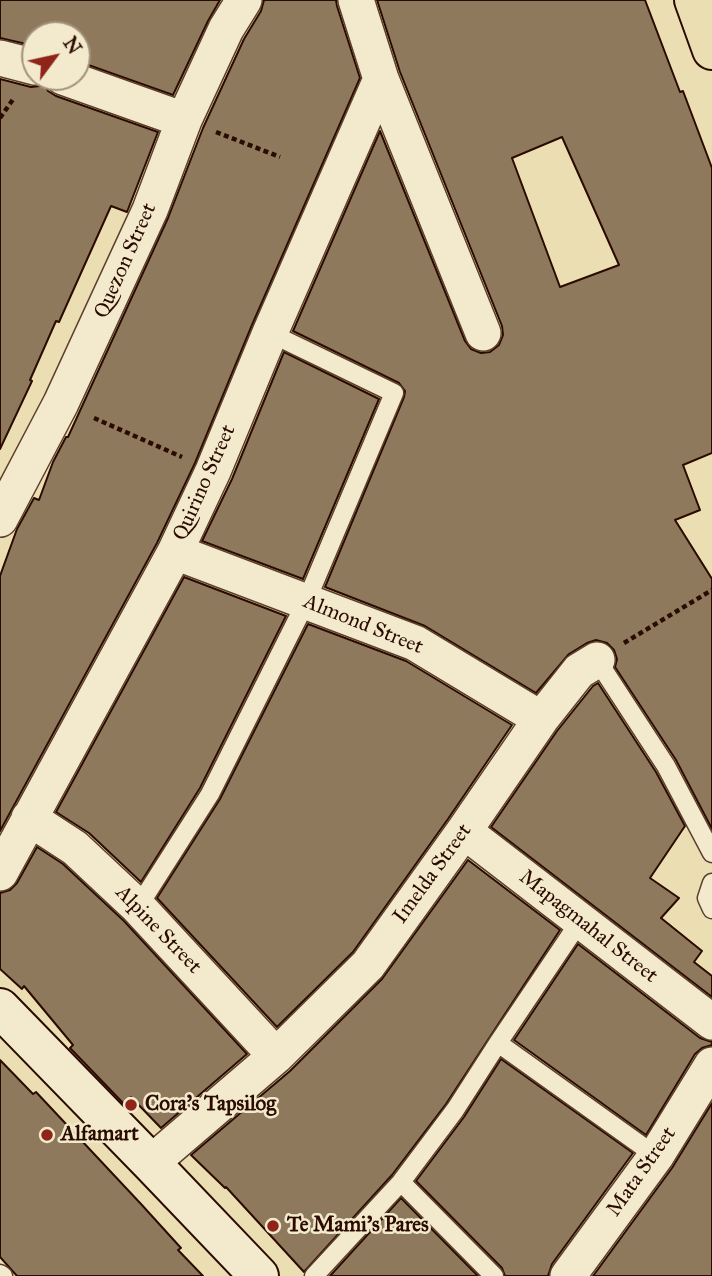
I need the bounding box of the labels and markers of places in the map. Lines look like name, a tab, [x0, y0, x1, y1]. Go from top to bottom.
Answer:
place label: Cora's Tapsilog	[145, 1092, 276, 1118]
marker: Cora's Tapsilog	[123, 1097, 139, 1113]
place label: Alfamart	[61, 1122, 139, 1148]
marker: Alfamart	[39, 1127, 55, 1143]
place label: Te Mami's Pares	[287, 1213, 429, 1239]
marker: Te Mami's Pares	[265, 1218, 281, 1234]

